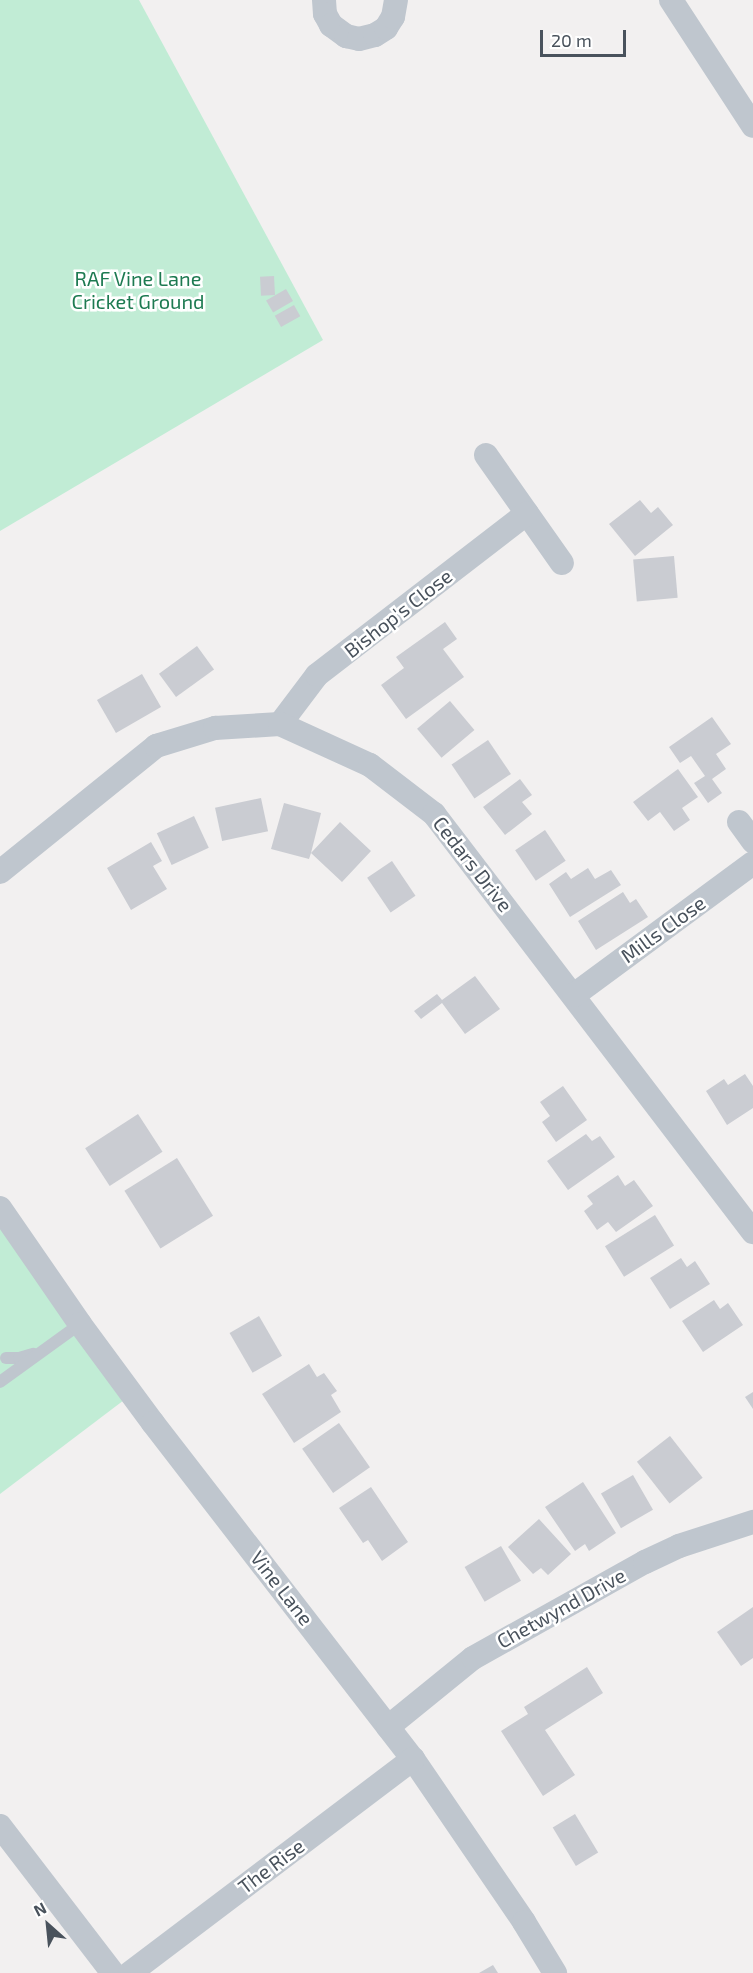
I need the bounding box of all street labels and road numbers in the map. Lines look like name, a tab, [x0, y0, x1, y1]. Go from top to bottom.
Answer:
street label: Bishop's Close	[339, 563, 457, 663]
street label: Cedars Drive	[428, 811, 518, 917]
street label: Mills Close	[616, 890, 710, 968]
street label: Vine Lane	[246, 1546, 318, 1630]
street label: Chetwynd Drive	[492, 1563, 630, 1653]
street label: The Rise	[233, 1833, 309, 1899]

